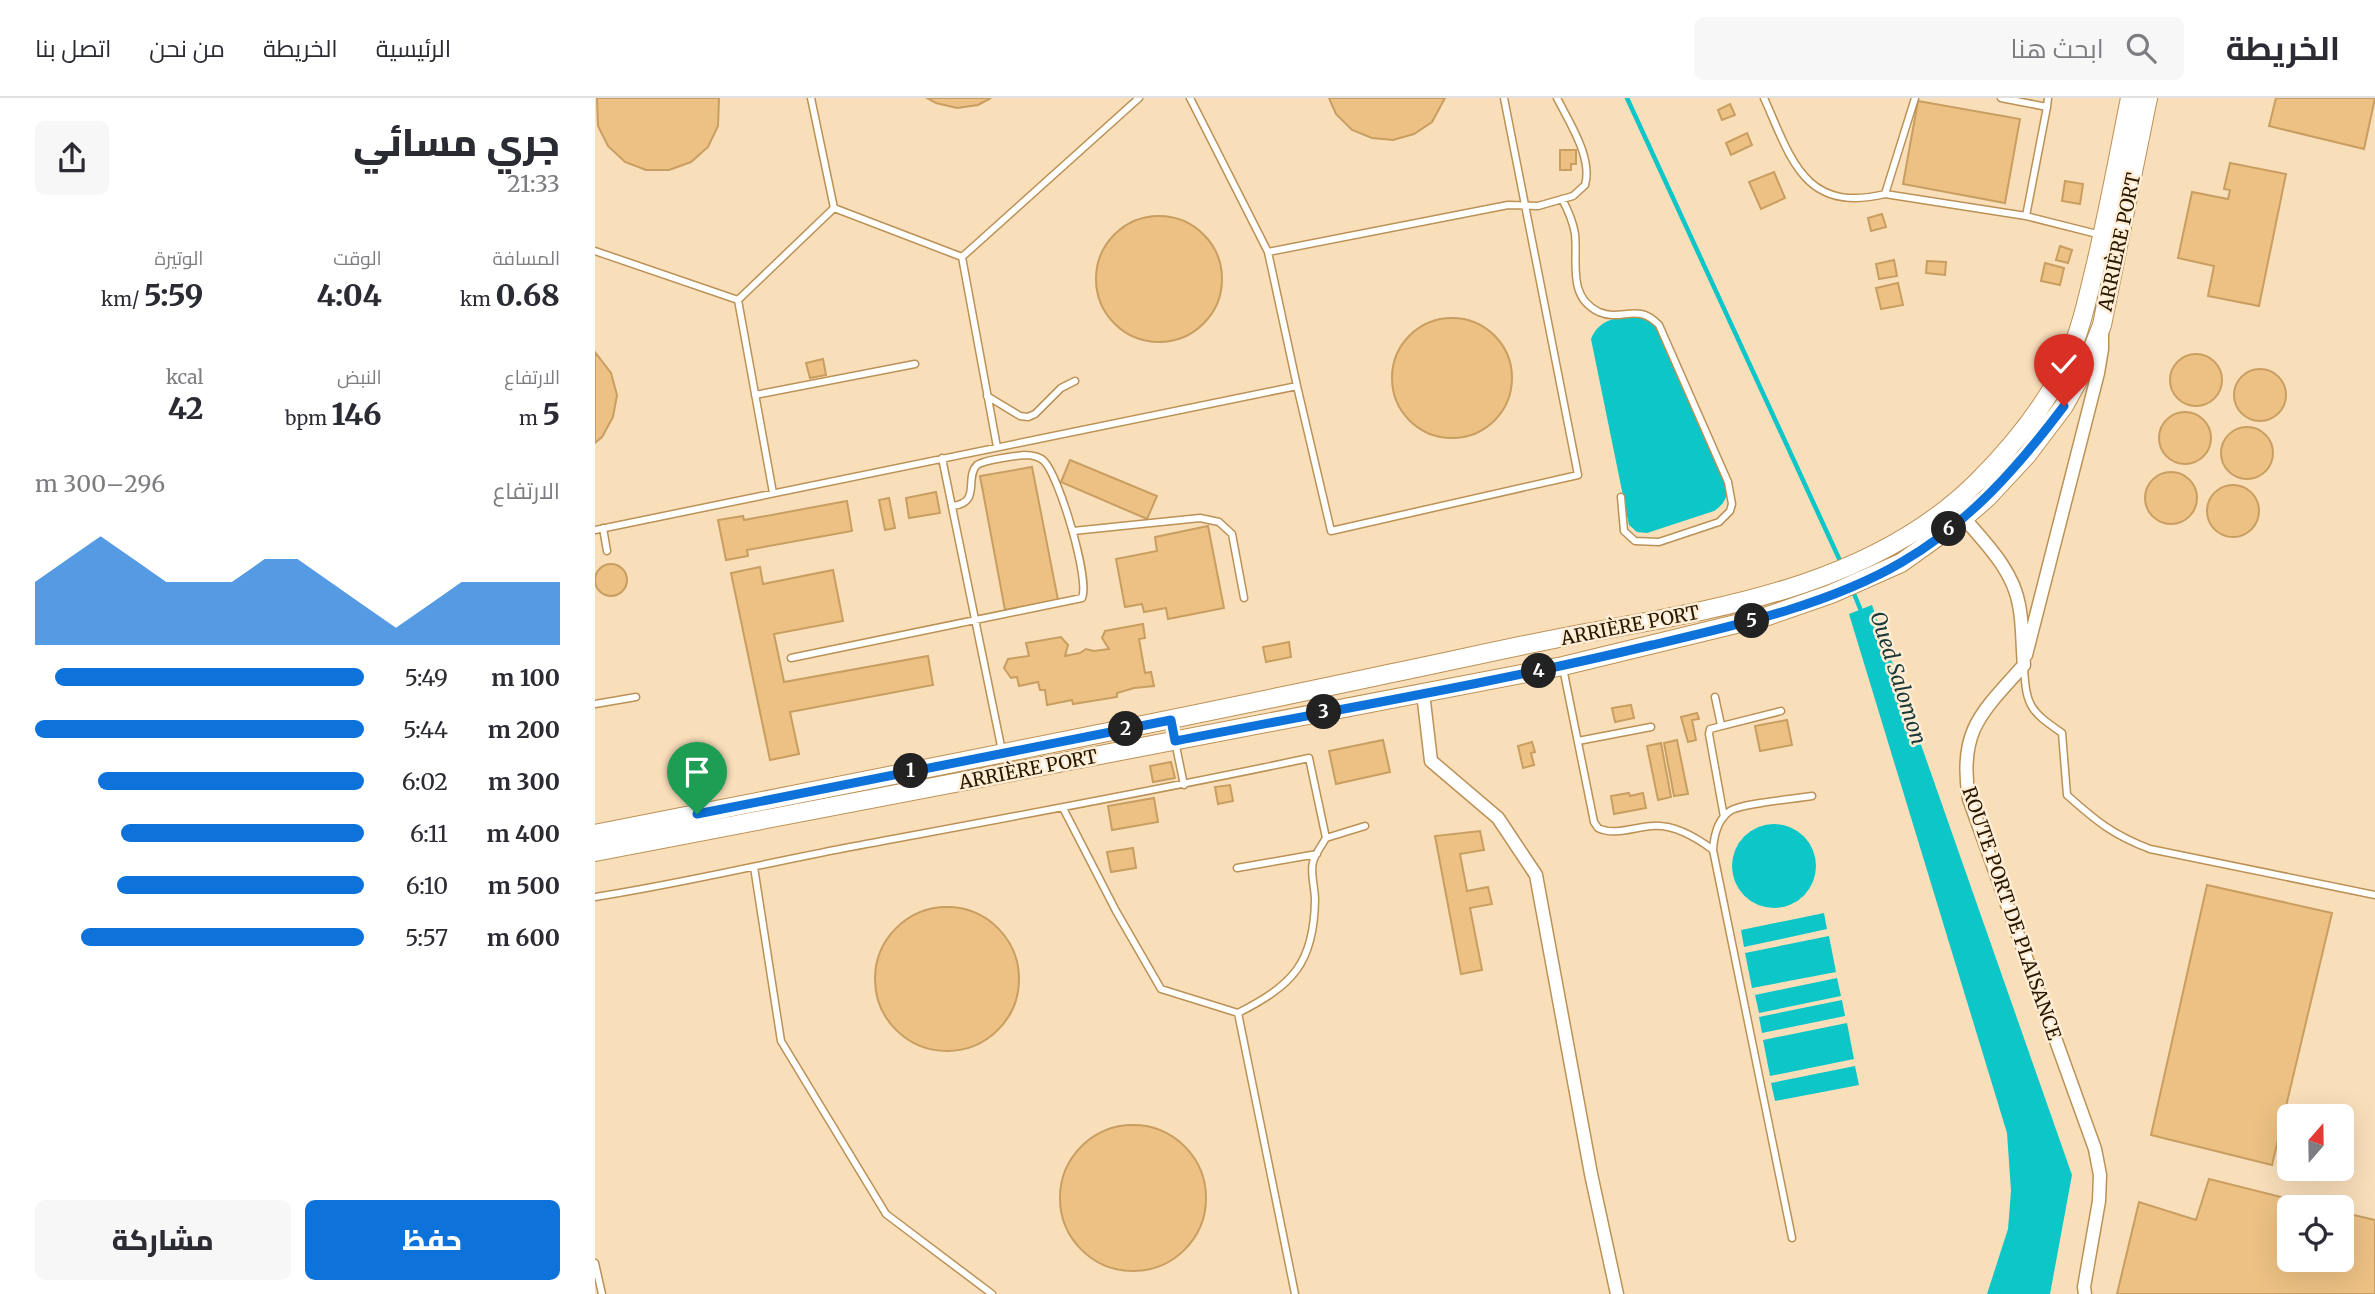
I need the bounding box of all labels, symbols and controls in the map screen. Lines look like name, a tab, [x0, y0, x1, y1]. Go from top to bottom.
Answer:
search box	[1694, 17, 2184, 80]
text: الخريطة	[2226, 28, 2340, 69]
icon: search	[2122, 29, 2160, 67]
text: ابحث هنا	[2011, 32, 2104, 65]
text: اتصل بنا	[35, 33, 111, 64]
text: من نحن	[149, 33, 225, 64]
text: الخريطة	[263, 33, 338, 64]
text: الرئيسية	[376, 33, 451, 64]
text: جري مسائي	[353, 119, 560, 166]
button: share	[35, 121, 109, 195]
text: 21:33	[507, 169, 560, 198]
street label: ARRIÈRE PORT	[2092, 171, 2145, 314]
text: الوتيرة	[155, 246, 203, 270]
text: الوقت	[333, 246, 382, 270]
text: المسافة	[492, 246, 560, 270]
text: 5:59	[144, 276, 203, 314]
text: 4:04	[317, 276, 382, 314]
text: 0.68	[495, 276, 560, 314]
text: /km	[101, 287, 144, 311]
text: km	[460, 287, 495, 311]
pin	[2034, 334, 2094, 406]
icon: check	[2045, 345, 2083, 383]
text: kcal	[166, 365, 203, 389]
text: النبض	[337, 365, 382, 389]
text: الارتفاع	[504, 365, 560, 389]
text: 42	[168, 389, 203, 427]
text: 146	[332, 395, 382, 433]
text: 5	[542, 395, 560, 433]
text: bpm	[285, 406, 332, 430]
text: m	[519, 406, 542, 430]
text: 296–300 m	[35, 469, 165, 498]
text: الارتفاع	[493, 476, 560, 505]
pin: 6	[1931, 512, 1967, 546]
text: 6	[1943, 516, 1954, 540]
street label: ARRIÈRE PORT	[1558, 600, 1701, 650]
pin: 5	[1735, 603, 1769, 638]
text: 5	[1746, 608, 1757, 632]
water label: Oued Salomon	[1864, 608, 1933, 748]
pin: 4	[1521, 654, 1557, 688]
text: 4	[1532, 658, 1545, 682]
text: 5:49	[405, 663, 448, 692]
text: 100 m	[491, 663, 560, 692]
pin: 3	[1307, 694, 1341, 730]
text: 3	[1318, 699, 1329, 723]
pin: 2	[1109, 712, 1143, 746]
text: 5:44	[403, 715, 448, 744]
text: 200 m	[488, 715, 560, 744]
text: 2	[1120, 716, 1131, 740]
pin	[667, 742, 727, 814]
street label: ARRIÈRE PORT	[956, 744, 1099, 794]
icon: arrive	[678, 753, 716, 791]
pin: 1	[893, 754, 929, 788]
text: 1	[906, 758, 915, 782]
text: 6:02	[402, 767, 448, 796]
text: 300 m	[488, 767, 560, 796]
street label: ROUTE PORT DE PLAISANCE	[1957, 783, 2067, 1043]
text: 6:11	[410, 819, 448, 848]
text: 400 m	[487, 819, 560, 848]
text: 6:10	[406, 871, 448, 900]
text: 500 m	[488, 871, 560, 900]
text: 5:57	[405, 923, 448, 952]
text: 600 m	[487, 923, 560, 952]
north arrow	[2277, 1104, 2354, 1181]
map controls	[2277, 1104, 2354, 1272]
button: locate	[2277, 1195, 2354, 1272]
button: مشاركة	[35, 1200, 291, 1280]
button: حفظ	[305, 1200, 560, 1280]

